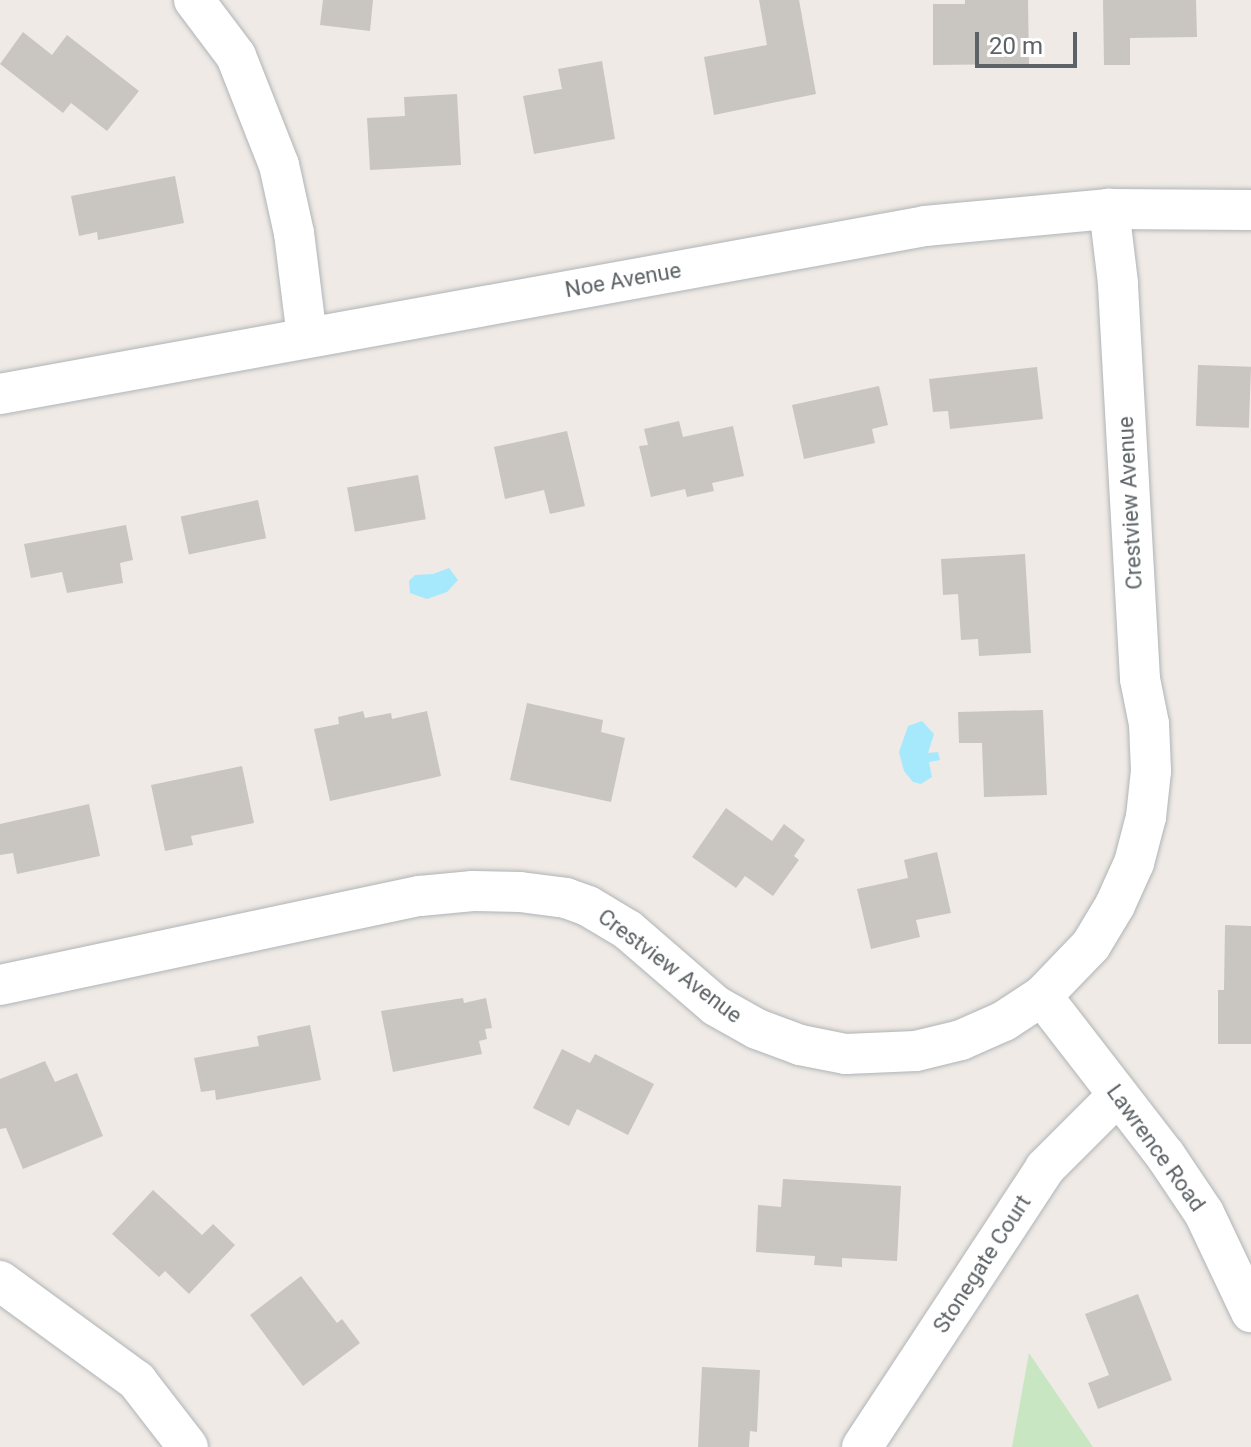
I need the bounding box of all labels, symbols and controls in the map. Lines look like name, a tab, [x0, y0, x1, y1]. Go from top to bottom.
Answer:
scale bar	[979, 16, 1081, 66]
text: 20 m	[989, 32, 1043, 60]
street label: Noe Avenue	[563, 257, 683, 303]
street label: Crestview Avenue	[1112, 416, 1148, 590]
street label: Crestview Avenue	[593, 903, 747, 1029]
street label: Lawrence Road	[1101, 1079, 1211, 1217]
street label: Stonegate Court	[928, 1190, 1036, 1338]

